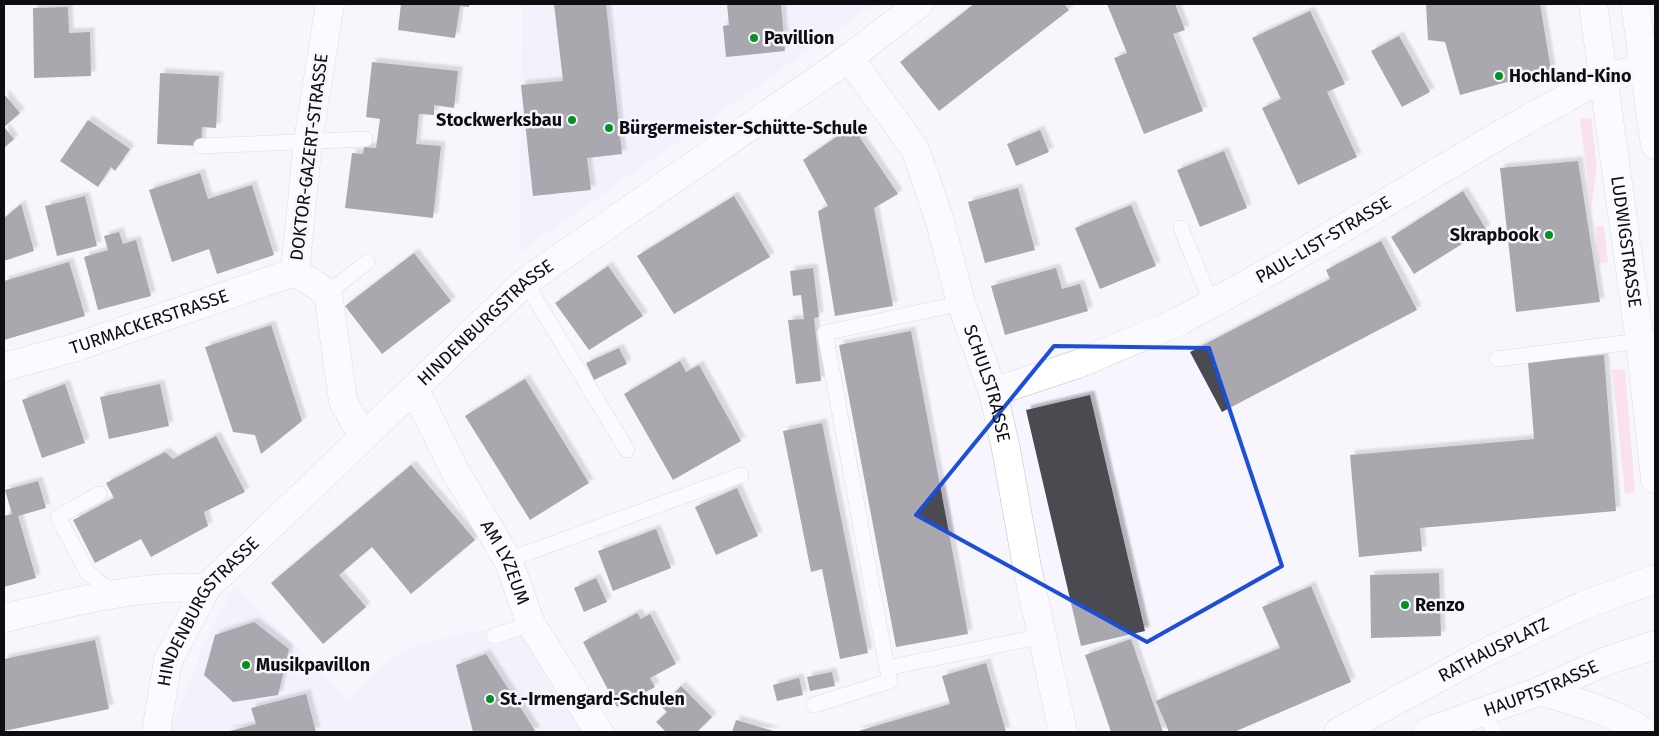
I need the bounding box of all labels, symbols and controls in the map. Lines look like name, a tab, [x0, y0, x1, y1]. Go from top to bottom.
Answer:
place label: Pavillion	[764, 27, 834, 49]
marker: Pavillion	[748, 32, 760, 44]
street label: DOKTOR-GAZERT-STRASSE	[285, 52, 333, 262]
place label: Hochland-Kino	[1509, 65, 1632, 87]
marker: Hochland-Kino	[1493, 70, 1505, 82]
place label: Stockwerksbau	[436, 109, 562, 131]
marker: Stockwerksbau	[566, 114, 578, 126]
place label: Bürgermeister-Schütte-Schule	[619, 117, 868, 139]
marker: Bürgermeister-Schütte-Schule	[603, 122, 615, 134]
street label: LUDWIGSTRASSE	[1606, 175, 1646, 309]
street label: PAUL-LIST-STRASSE	[1252, 191, 1395, 288]
place label: Skrapbook	[1450, 224, 1540, 246]
marker: Skrapbook	[1543, 229, 1555, 241]
street label: HINDENBURGSTRASSE	[413, 255, 558, 390]
street label: TURMACKERSTRASSE	[67, 285, 231, 359]
street label: SCHULSTRASSE	[959, 322, 1015, 444]
street label: AM LYZEUM	[476, 516, 534, 608]
street label: HINDENBURGSTRASSE	[153, 532, 264, 688]
place label: Renzo	[1415, 594, 1465, 616]
marker: Renzo	[1399, 599, 1411, 611]
street label: RATHAUSPLATZ	[1435, 613, 1552, 687]
place label: Musikpavillon	[256, 654, 370, 676]
street label: HAUPTSTRASSE	[1480, 655, 1602, 722]
marker: Musikpavillon	[240, 659, 252, 671]
place label: St.-Irmengard-Schulen	[500, 688, 685, 710]
marker: St.-Irmengard-Schulen	[484, 693, 496, 705]

